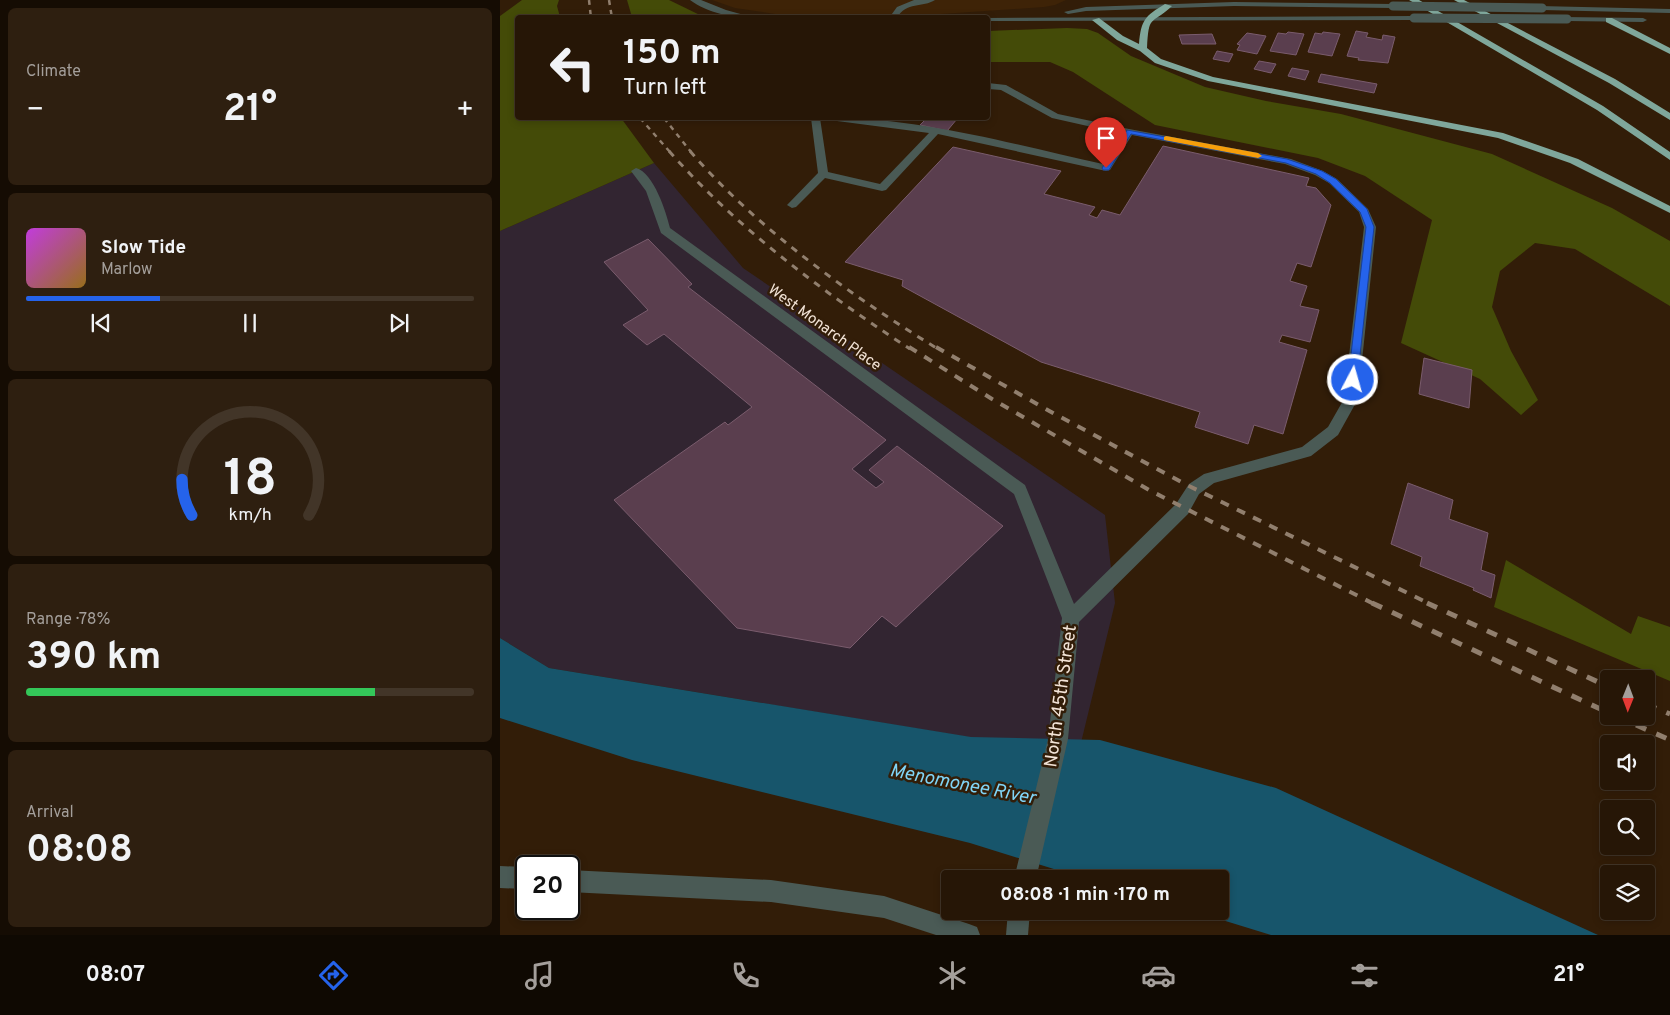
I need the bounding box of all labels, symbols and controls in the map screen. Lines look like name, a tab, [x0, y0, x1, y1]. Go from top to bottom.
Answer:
text: 150 m	[623, 32, 721, 76]
icon: left	[540, 35, 605, 100]
text: Climate	[26, 62, 81, 82]
text: Turn left	[623, 75, 706, 102]
text: 21°	[223, 86, 277, 135]
text: −	[26, 93, 44, 129]
text: +	[456, 93, 474, 129]
pin	[1085, 117, 1127, 168]
icon: arrive	[1092, 124, 1120, 152]
text: Slow Tide	[101, 236, 186, 260]
text: Marlow	[101, 260, 153, 280]
street label: West Monarch Place	[764, 281, 884, 376]
icon: previous	[87, 309, 115, 337]
icon: pause	[236, 309, 264, 337]
icon: next	[385, 309, 413, 337]
position arrow	[1326, 353, 1378, 405]
text: 18	[223, 448, 277, 514]
text: km/h	[228, 504, 272, 527]
text: Range · 78%	[26, 610, 110, 630]
street label: North 45th Street	[1040, 624, 1083, 769]
text: 390 km	[26, 634, 161, 683]
north arrow	[1600, 670, 1655, 725]
map controls	[1600, 670, 1655, 920]
button: sound	[1600, 735, 1655, 790]
water label: Menomonee River	[888, 759, 1039, 811]
button: search	[1600, 800, 1655, 855]
text: Arrival	[26, 803, 74, 823]
text: 08:08	[26, 827, 133, 876]
speed limit sign: 20	[515, 855, 580, 920]
button: layers	[1600, 865, 1655, 920]
text: 08:08 · 1 min · 170 m	[1000, 883, 1170, 907]
icon: directions	[316, 958, 351, 993]
icon: music	[522, 958, 557, 993]
icon: phone	[728, 958, 763, 993]
icon: climate	[935, 958, 970, 993]
icon: car	[1141, 958, 1176, 993]
icon: filters	[1347, 958, 1382, 993]
text: 08:07	[86, 962, 145, 989]
text: 21°	[1553, 962, 1584, 989]

